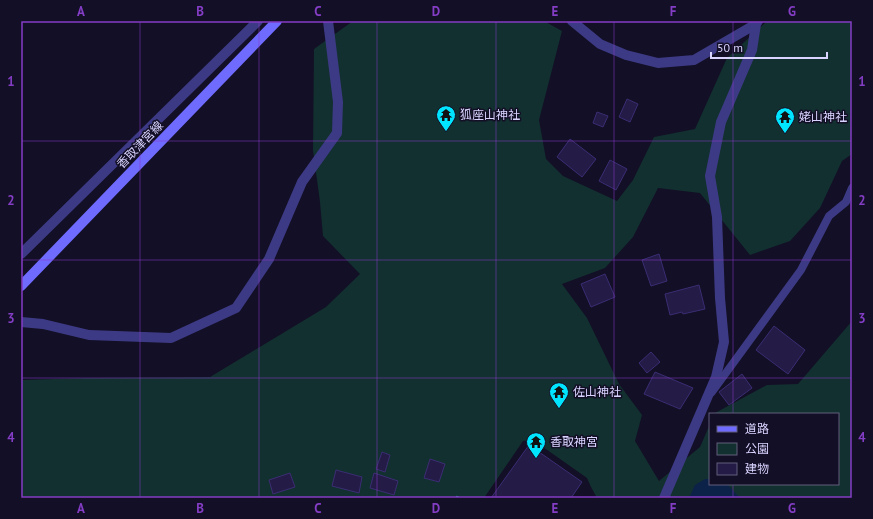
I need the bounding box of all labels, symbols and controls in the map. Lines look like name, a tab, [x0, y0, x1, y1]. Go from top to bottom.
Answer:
text: A	[77, 3, 85, 20]
text: B	[196, 3, 204, 20]
text: C	[314, 3, 322, 20]
text: D	[432, 3, 440, 20]
text: E	[552, 3, 559, 20]
text: F	[670, 3, 677, 20]
text: G	[788, 3, 796, 20]
scale bar	[711, 34, 827, 60]
text: 50 m	[717, 40, 743, 55]
text: 1	[7, 73, 15, 90]
text: 1	[858, 73, 866, 90]
temple icon: 狐座山神社	[435, 104, 457, 132]
temple icon: 姥山神社	[774, 106, 796, 134]
place label: 狐座山神社	[460, 107, 520, 122]
place label: 姥山神社	[799, 109, 847, 124]
street label: 香取津宮線	[113, 118, 166, 171]
text: 2	[7, 192, 15, 209]
text: 2	[858, 192, 866, 209]
text: 3	[7, 310, 15, 327]
text: 3	[858, 310, 866, 327]
temple icon: 佐山神社	[548, 381, 570, 409]
place label: 佐山神社	[573, 384, 621, 399]
legend	[709, 413, 839, 485]
text: 道路	[745, 421, 769, 436]
text: 4	[7, 429, 15, 446]
text: 4	[858, 429, 866, 446]
temple icon: 香取神宮	[525, 431, 547, 459]
place label: 香取神宮	[550, 434, 598, 449]
text: 公園	[745, 441, 769, 456]
text: 建物	[745, 461, 769, 476]
text: A	[77, 500, 85, 517]
text: B	[196, 500, 204, 517]
text: C	[314, 500, 322, 517]
text: D	[432, 500, 440, 517]
text: E	[552, 500, 559, 517]
text: F	[670, 500, 677, 517]
text: G	[788, 500, 796, 517]

